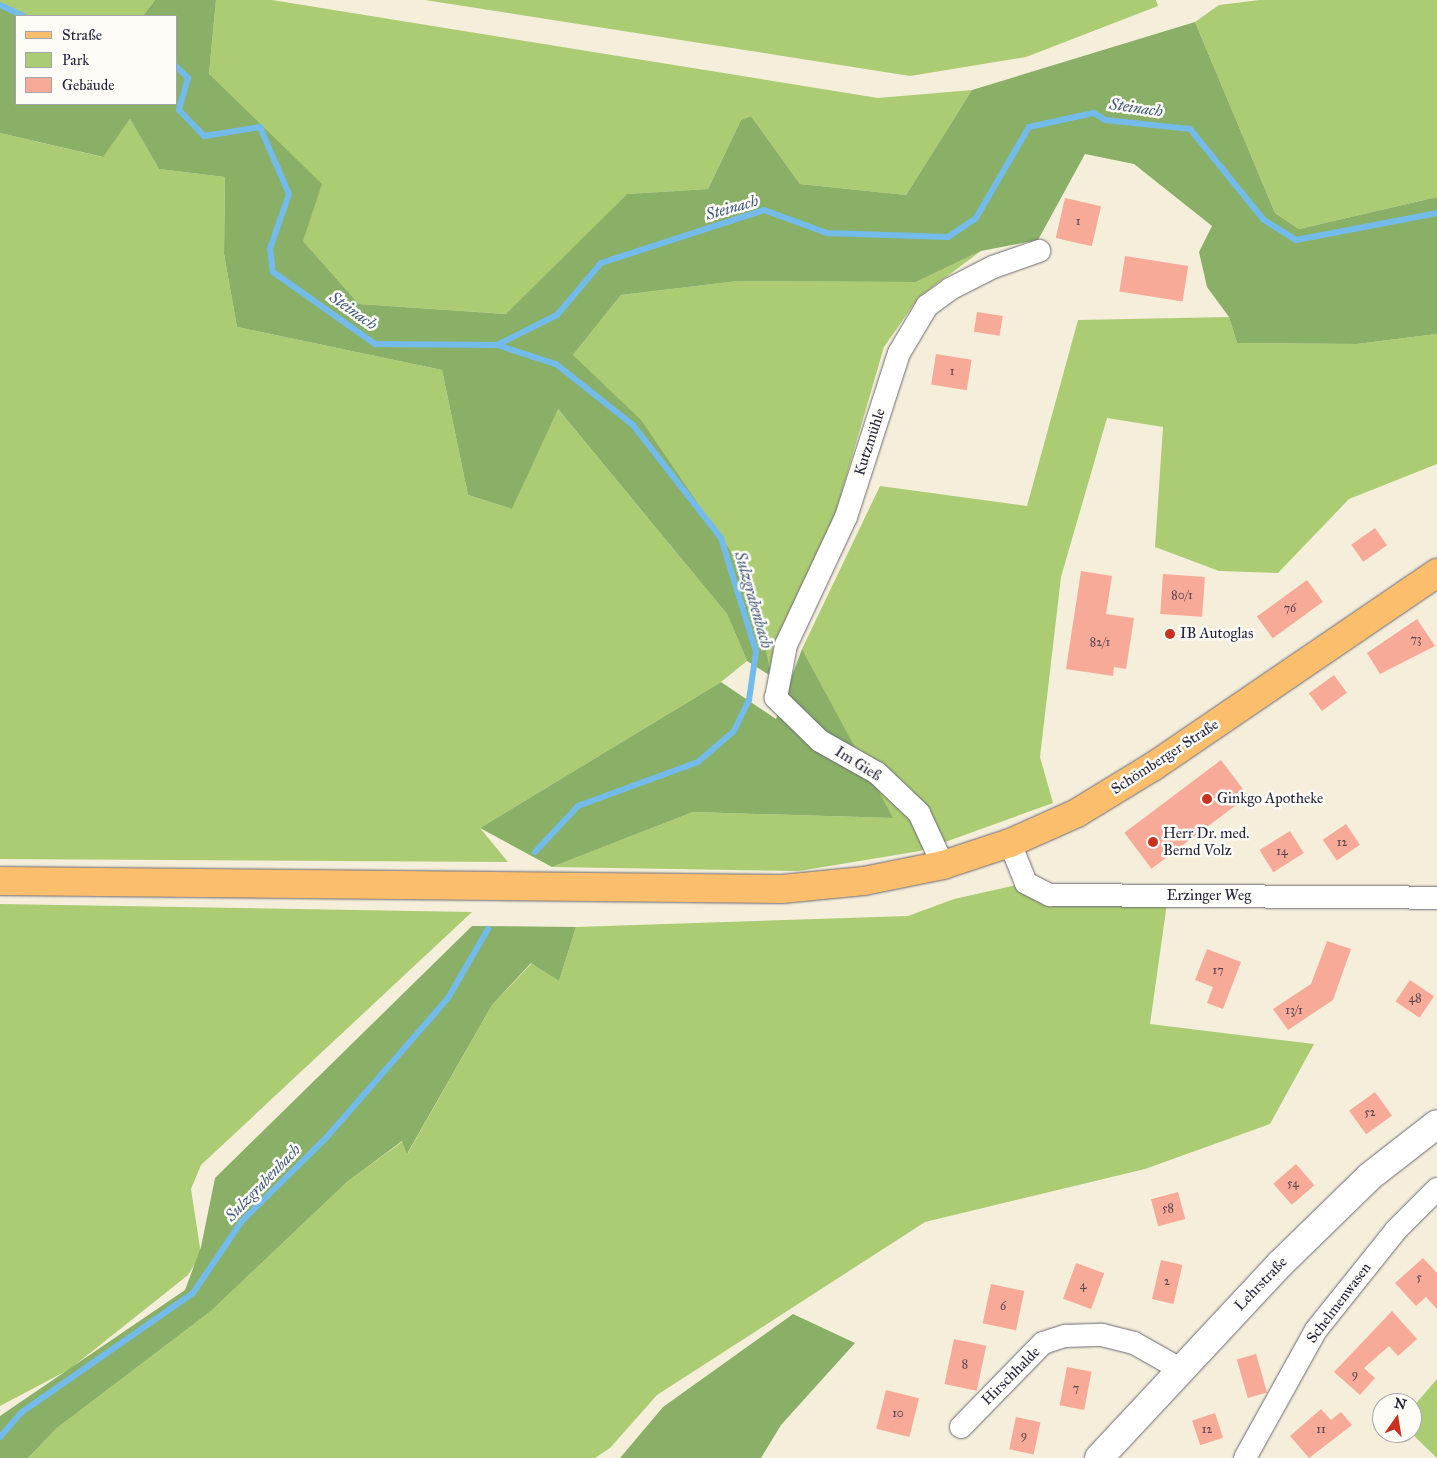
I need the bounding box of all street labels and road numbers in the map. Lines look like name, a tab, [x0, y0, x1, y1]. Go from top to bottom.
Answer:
street label: Kutzmühle	[851, 406, 889, 478]
street label: Schömberger Straße	[1108, 716, 1222, 798]
street label: Im Gieß	[831, 743, 885, 785]
street label: Erzinger Weg	[1167, 887, 1251, 905]
street label: Lehrstraße	[1231, 1253, 1291, 1315]
street label: Schelmenwasen	[1303, 1259, 1375, 1347]
street label: Hirschhalde	[978, 1343, 1044, 1409]

